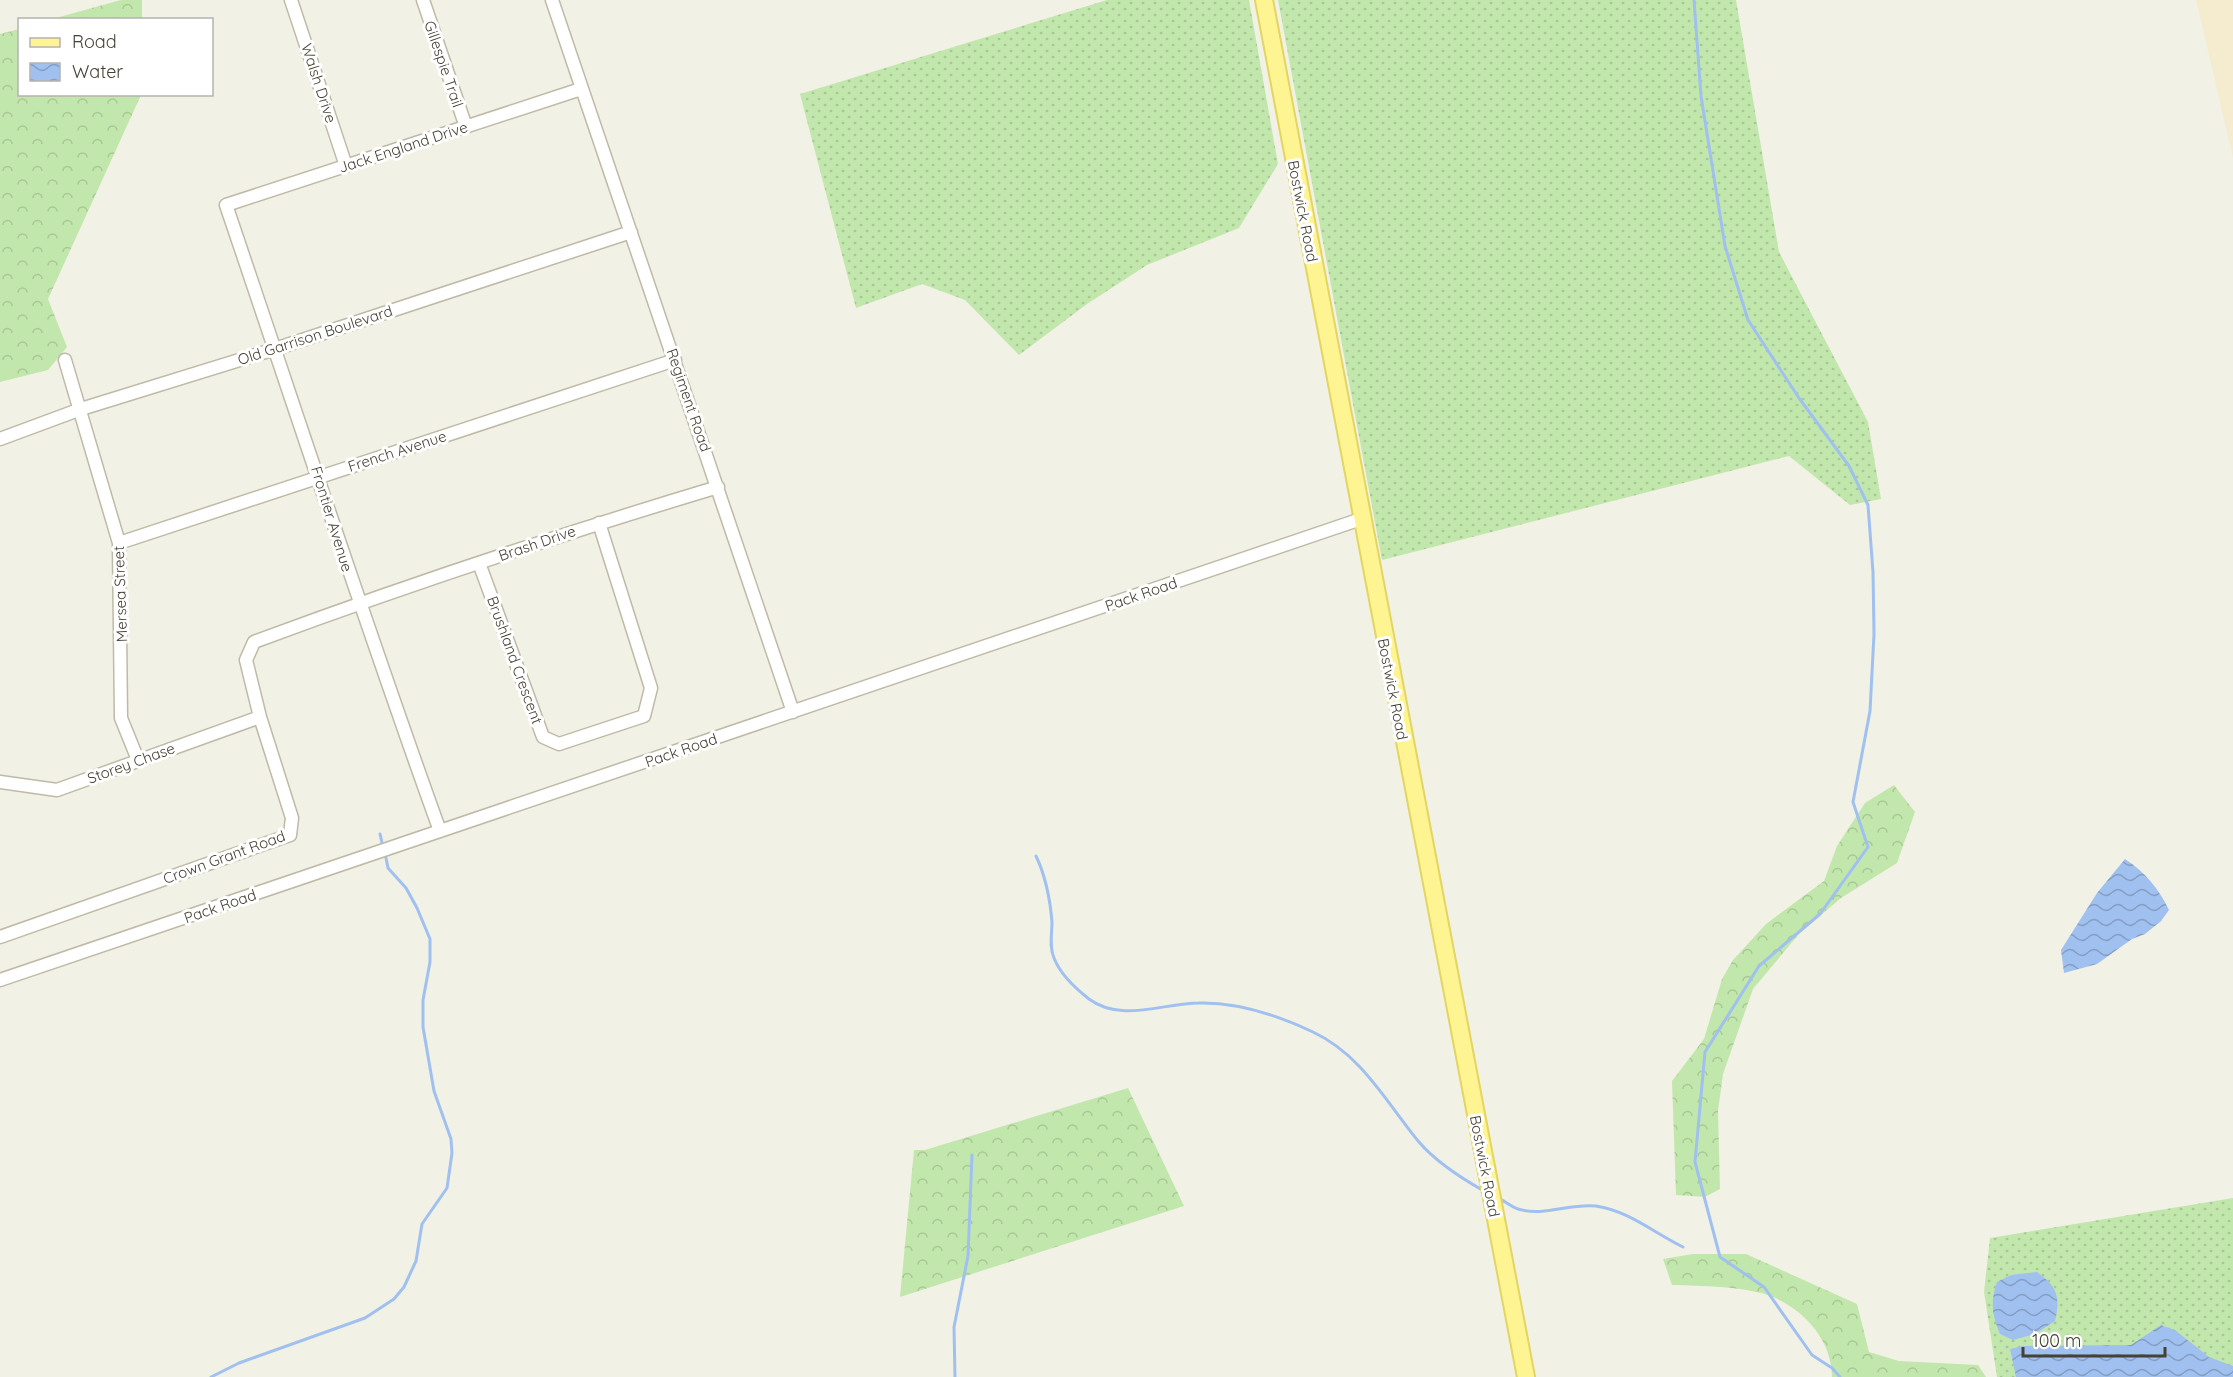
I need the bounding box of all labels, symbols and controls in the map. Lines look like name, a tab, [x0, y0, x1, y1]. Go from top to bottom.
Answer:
legend	[18, 18, 213, 96]
street label: Gillespie Trail	[420, 18, 468, 110]
text: Road	[72, 30, 117, 53]
street label: Walsh Drive	[297, 41, 341, 125]
text: Water	[72, 60, 123, 83]
street label: Jack England Drive	[336, 117, 470, 177]
street label: Bostwick Road	[1284, 159, 1322, 263]
street label: Old Garrison Boulevard	[235, 301, 395, 369]
street label: Regiment Road	[662, 346, 716, 454]
street label: French Avenue	[345, 426, 449, 476]
street label: Frontier Avenue	[307, 464, 357, 574]
street label: Brash Drive	[496, 521, 578, 565]
street label: Mersea Street	[109, 545, 131, 643]
street label: Pack Road	[1102, 573, 1180, 615]
street label: Brushland Crescent	[483, 593, 547, 727]
street label: Bostwick Road	[1374, 637, 1412, 741]
street label: Pack Road	[642, 729, 720, 771]
street label: Storey Chase	[85, 738, 177, 788]
street label: Crown Grant Road	[160, 826, 288, 888]
street label: Pack Road	[181, 885, 259, 927]
street label: Bostwick Road	[1466, 1114, 1504, 1218]
scale bar	[2023, 1320, 2166, 1358]
text: 100 m	[2032, 1329, 2081, 1352]

